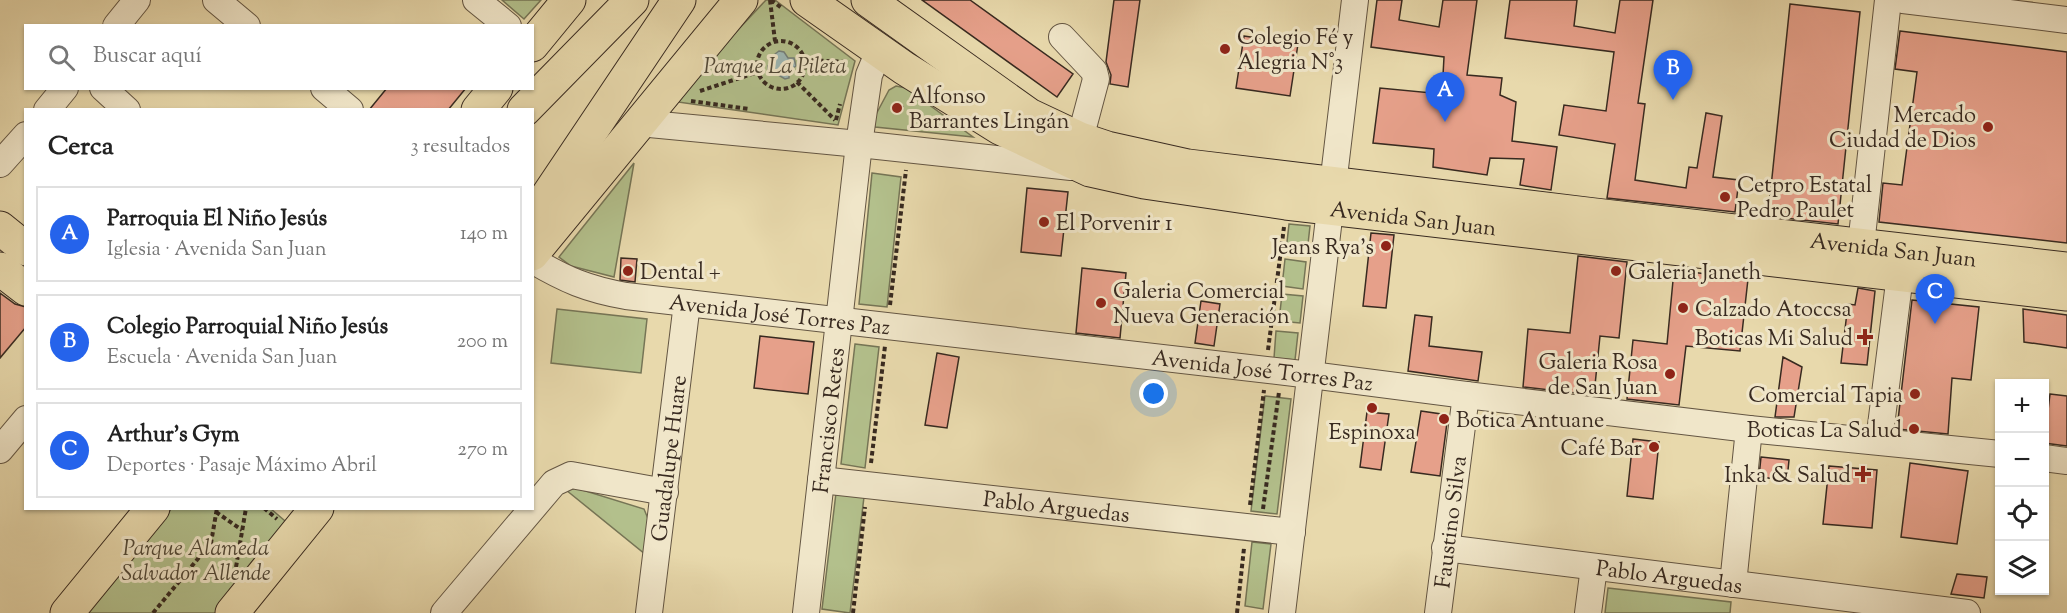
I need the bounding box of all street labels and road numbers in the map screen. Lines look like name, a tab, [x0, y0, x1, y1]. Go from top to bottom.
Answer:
street label: Avenida San Juan	[1328, 195, 1498, 246]
street label: Avenida San Juan	[1808, 227, 1978, 278]
street label: Avenida José Torres Paz	[667, 288, 892, 345]
street label: Avenida José Torres Paz	[1150, 344, 1375, 402]
street label: Francisco Retes	[807, 346, 855, 495]
street label: Guadalupe Huare	[645, 374, 697, 544]
street label: Faustino Silva	[1428, 454, 1477, 590]
street label: Pablo Arguedas	[981, 485, 1131, 533]
street label: Pablo Arguedas	[1594, 554, 1744, 604]

